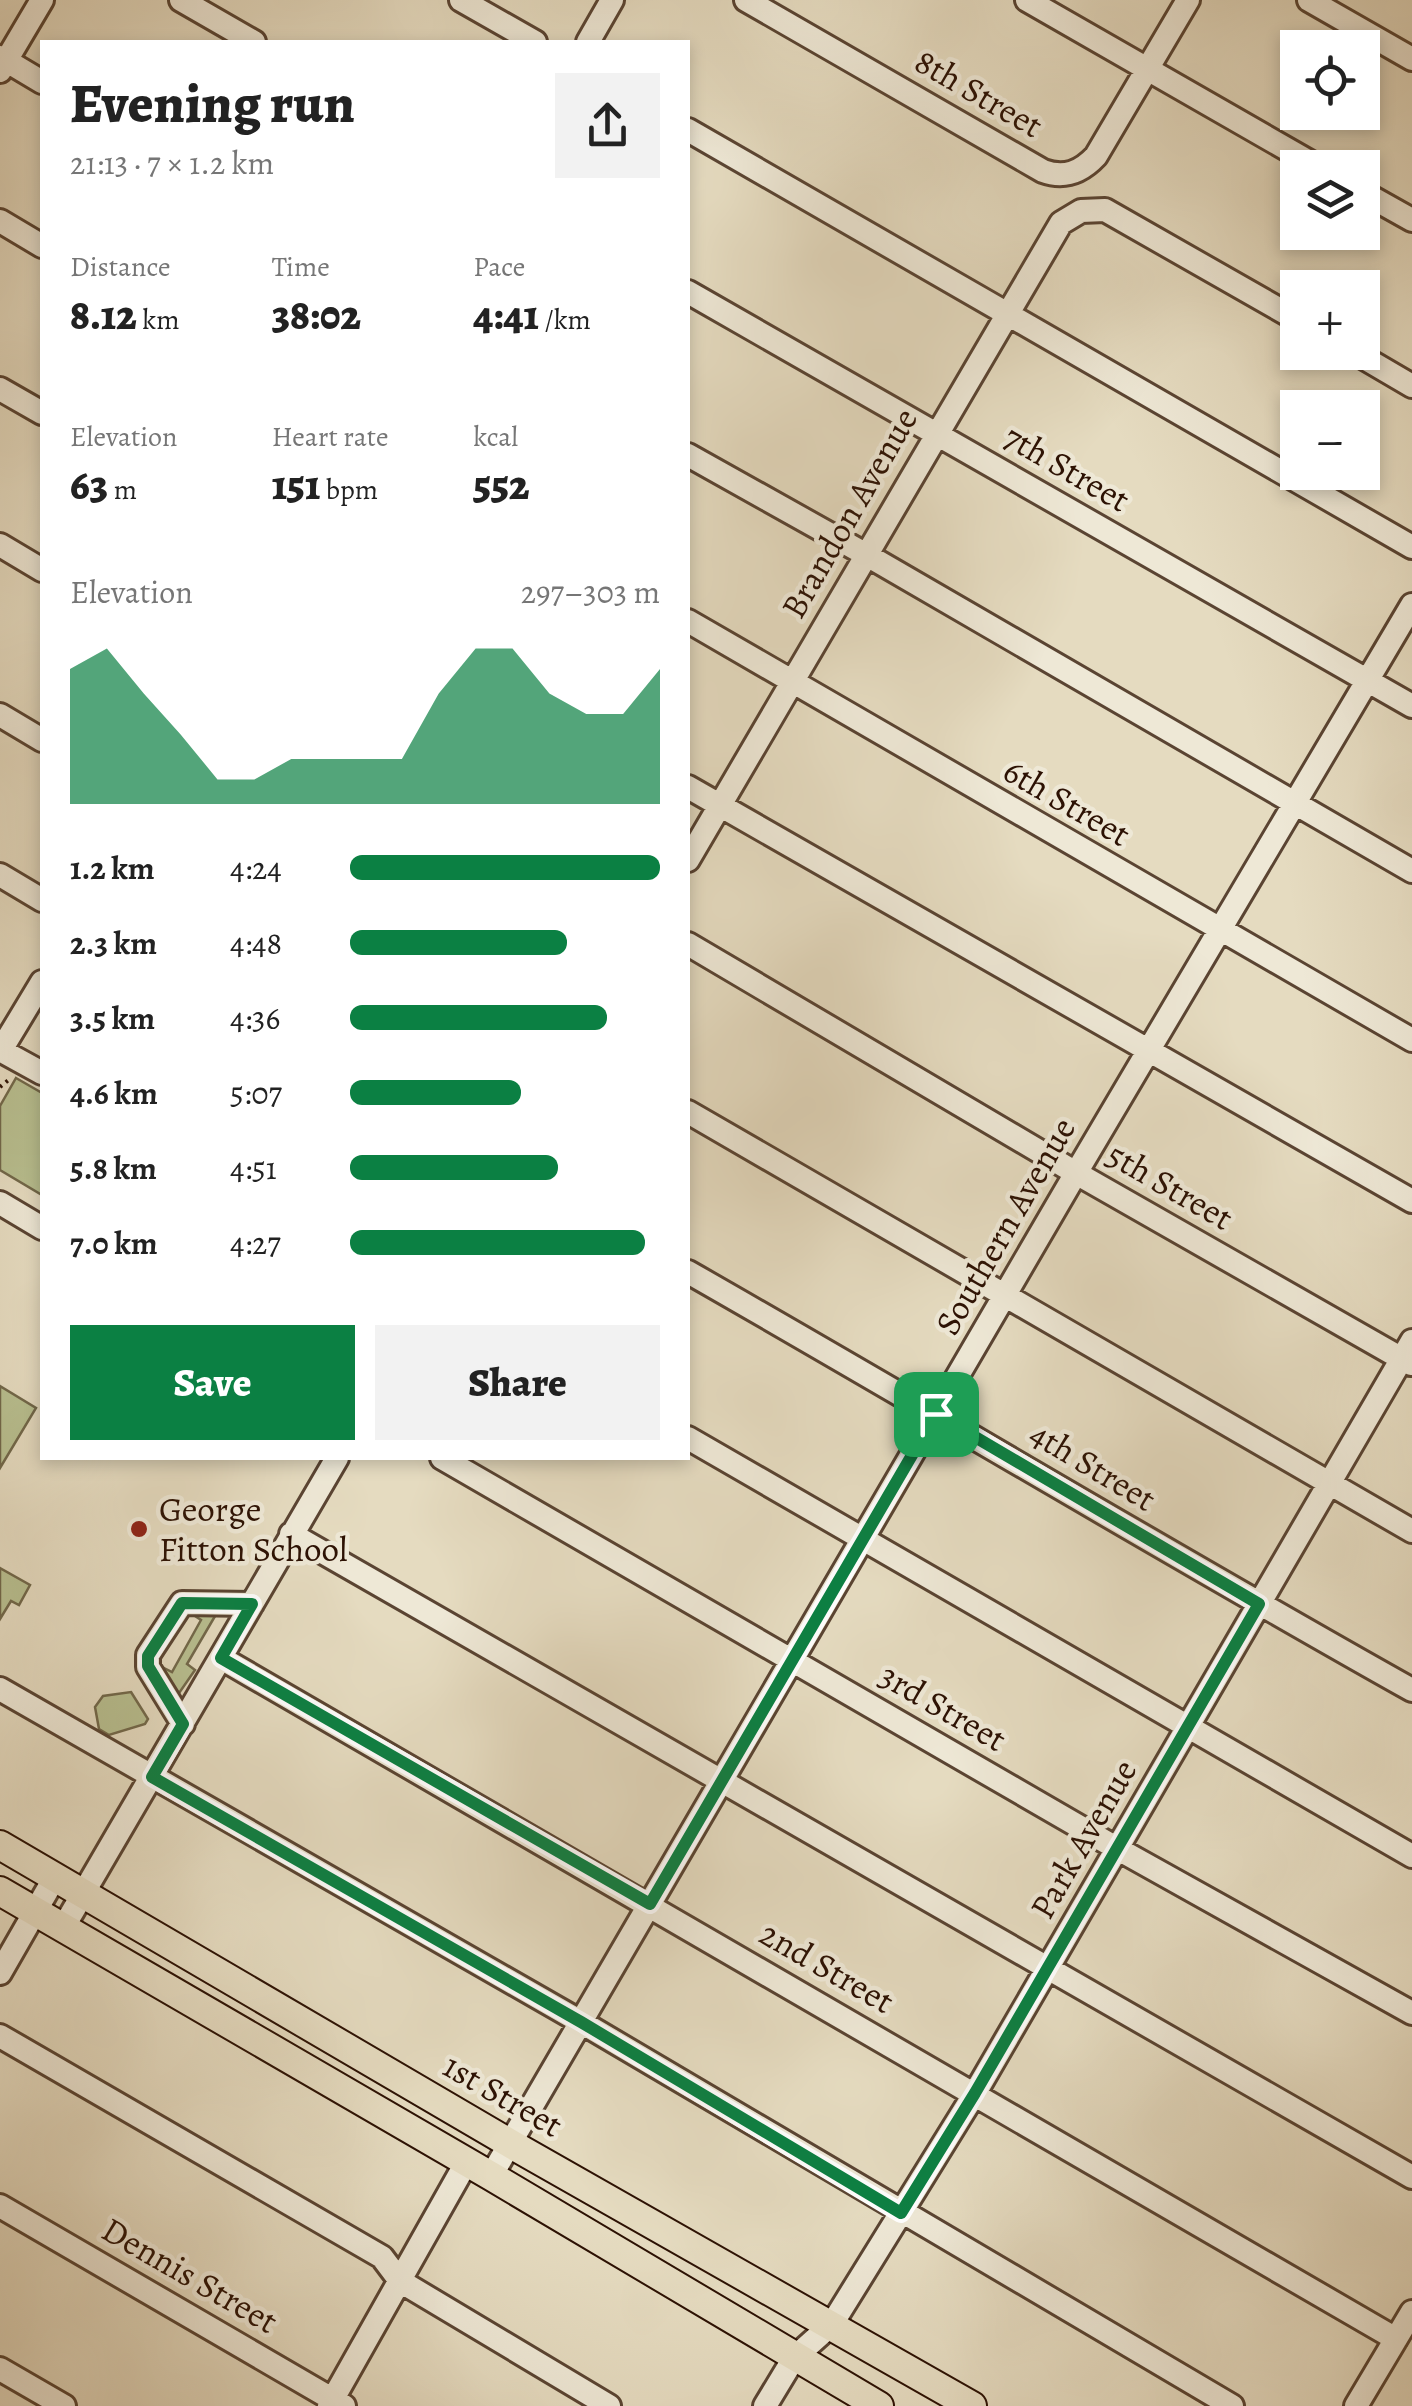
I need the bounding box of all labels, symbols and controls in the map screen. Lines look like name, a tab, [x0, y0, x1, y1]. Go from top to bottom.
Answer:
map controls	[1280, 30, 1380, 490]
button: locate	[1280, 30, 1380, 130]
street label: 8th Street	[906, 37, 1052, 149]
text: Evening run	[70, 66, 355, 141]
button: share	[555, 73, 660, 178]
text: 21:13 · 7 × 1.2 km	[70, 141, 274, 185]
button: layers	[1280, 150, 1380, 250]
text: Distance	[70, 248, 170, 286]
text: Time	[272, 248, 330, 286]
text: Pace	[473, 248, 525, 286]
button: +	[1280, 270, 1380, 370]
text: 8.12	[70, 286, 137, 343]
text: 38:02	[272, 286, 361, 343]
text: 4:41	[473, 286, 539, 343]
text: km	[137, 301, 180, 339]
text: /km	[539, 301, 591, 339]
button: −	[1280, 390, 1380, 490]
street label: Brandon Avenue	[769, 399, 929, 627]
street label: 7th Street	[995, 413, 1139, 523]
text: Elevation	[70, 418, 177, 456]
text: Heart rate	[272, 418, 389, 456]
text: kcal	[473, 418, 518, 456]
text: 63	[70, 456, 108, 513]
text: 151	[272, 456, 320, 513]
text: 552	[473, 456, 530, 513]
text: m	[108, 471, 137, 509]
text: bpm	[320, 471, 378, 509]
text: Elevation	[70, 570, 193, 614]
text: 297–303 m	[521, 570, 660, 614]
street label: 6th Street	[995, 746, 1139, 858]
text: 1.2 km	[70, 846, 155, 890]
text: 4:24	[230, 846, 282, 890]
text: 2.3 km	[70, 921, 157, 965]
text: 4:48	[230, 921, 282, 965]
text: 3.5 km	[70, 996, 155, 1040]
text: 4:36	[230, 996, 280, 1040]
text: 4.6 km	[70, 1071, 158, 1115]
text: 5:07	[230, 1071, 282, 1115]
street label: Southern Avenue	[923, 1108, 1087, 1344]
street label: 5th Street	[1098, 1131, 1242, 1241]
text: 5.8 km	[70, 1146, 157, 1190]
text: 4:51	[230, 1146, 277, 1190]
text: 7.0 km	[70, 1221, 158, 1265]
text: 4:27	[230, 1221, 281, 1265]
button: Save	[70, 1325, 355, 1440]
button: Share	[375, 1325, 660, 1440]
pin	[894, 1372, 979, 1457]
icon: arrive	[909, 1387, 964, 1442]
street label: 4th Street	[1021, 1410, 1165, 1522]
place label: George Fitton School	[159, 1485, 348, 1573]
marker: George Fitton School	[128, 1518, 150, 1540]
street label: 3rd Street	[871, 1651, 1015, 1763]
street label: Park Avenue	[1018, 1750, 1148, 1928]
street label: 2nd Street	[751, 1909, 903, 2025]
street label: 1st Street	[434, 2042, 572, 2148]
street label: Dennis Street	[93, 2205, 287, 2345]

